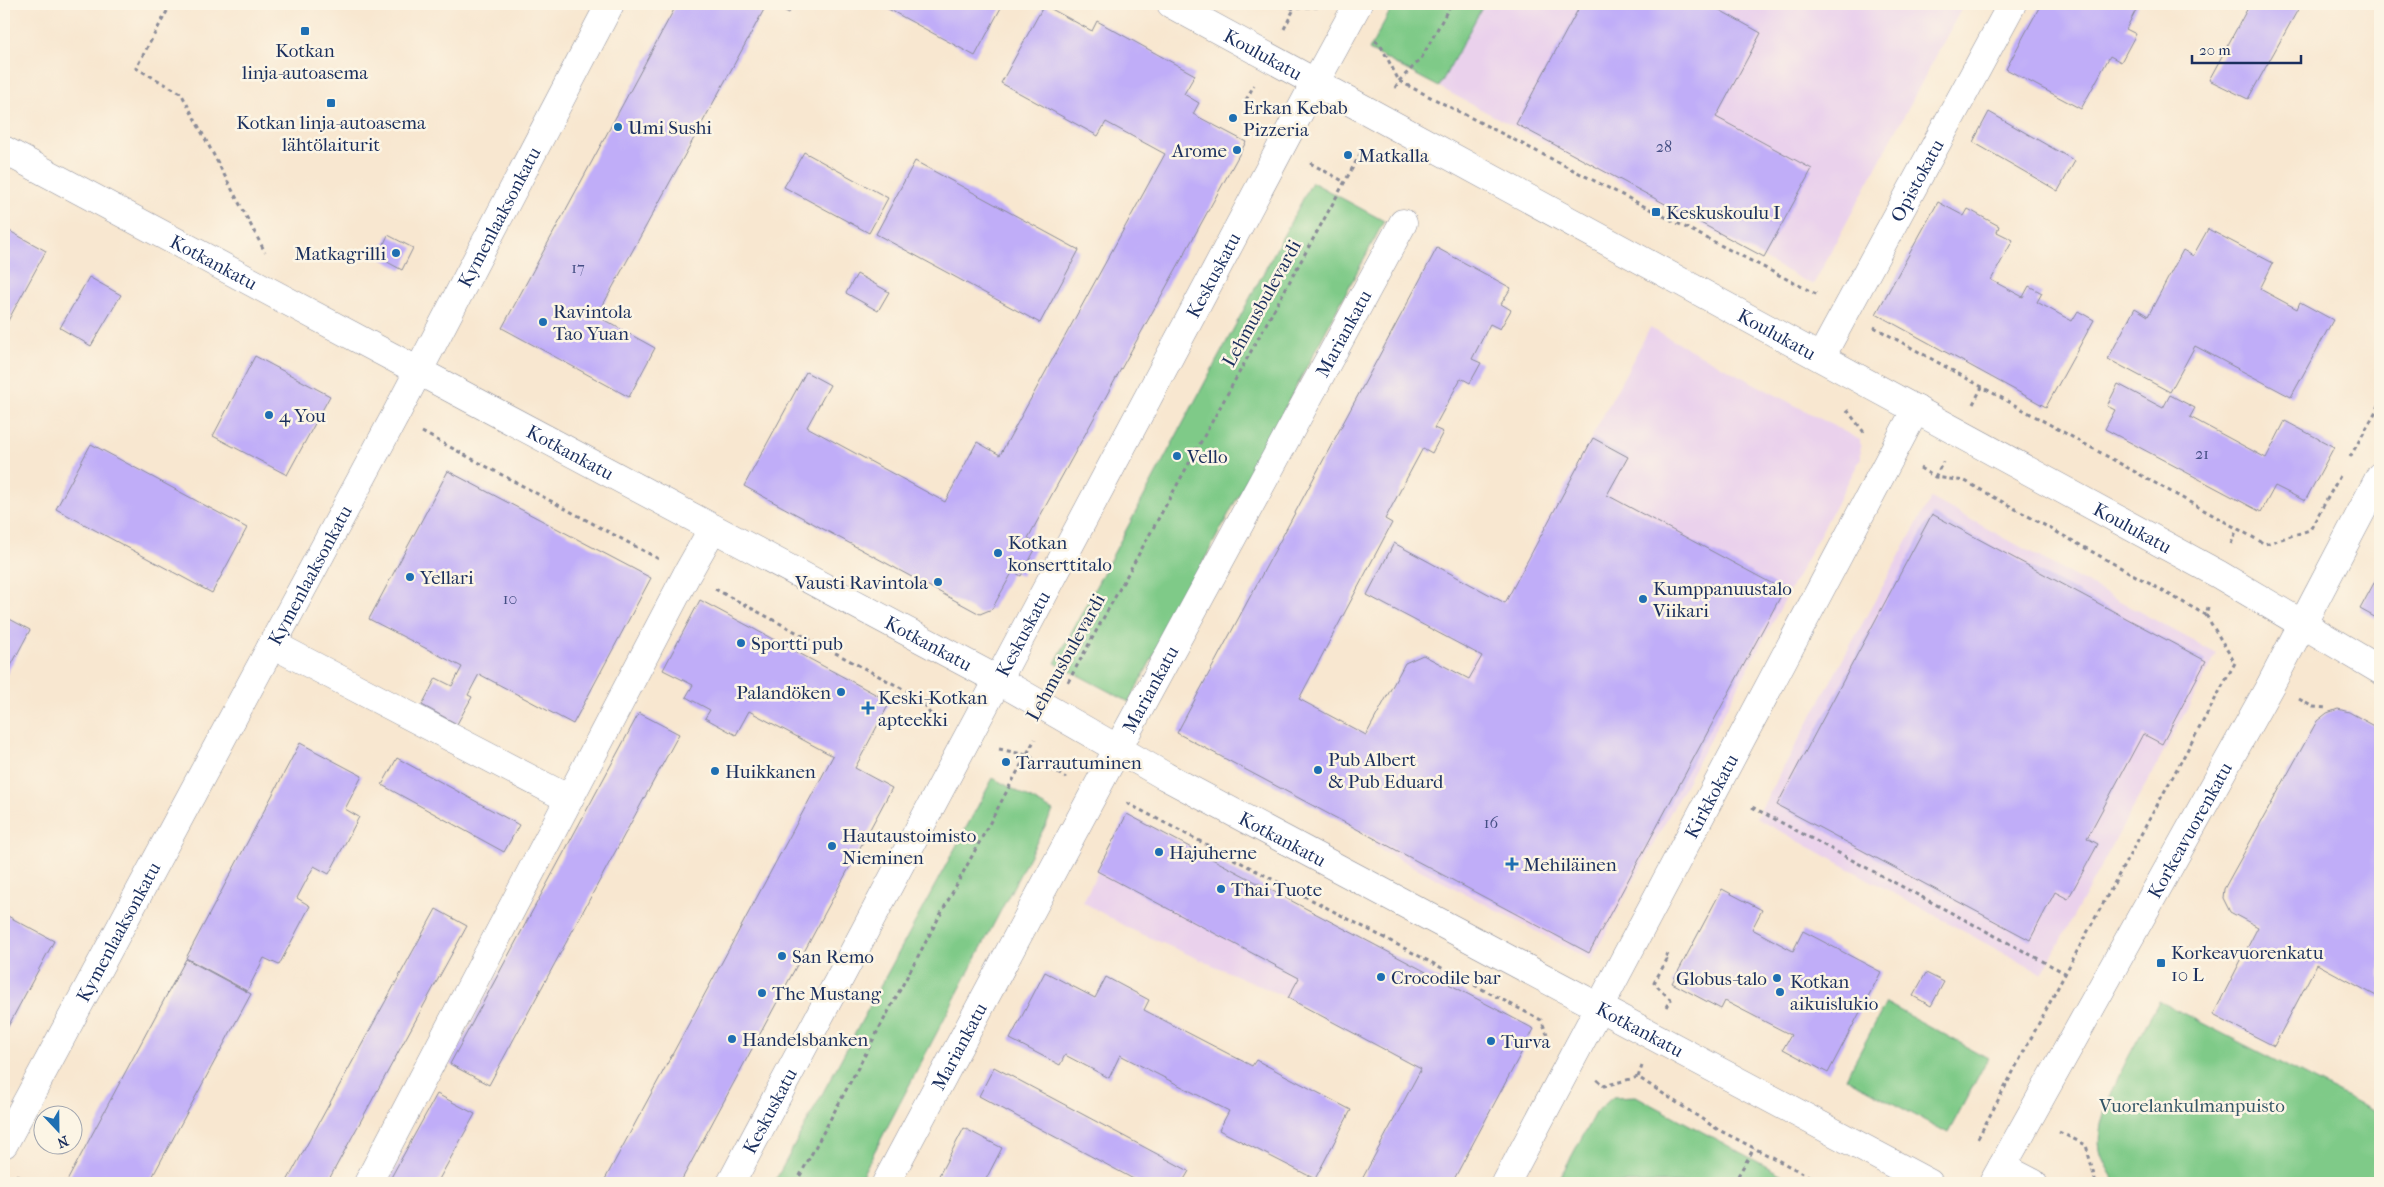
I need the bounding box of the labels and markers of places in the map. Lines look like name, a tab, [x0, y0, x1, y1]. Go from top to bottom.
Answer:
marker: Kotkan linja-autoasema	[299, 25, 311, 37]
place label: Kotkan linja-autoasema	[241, 40, 368, 84]
marker: Kotkan linja-autoasema lähtölaiturit	[325, 97, 337, 109]
place label: Erkan Kebab Pizzeria	[1243, 97, 1348, 141]
place label: Kotkan linja-autoasema lähtölaiturit	[236, 112, 426, 156]
marker: Erkan Kebab Pizzeria	[1227, 112, 1239, 124]
place label: Umi Sushi	[628, 117, 712, 139]
marker: Umi Sushi	[612, 121, 624, 133]
place label: Arome	[1171, 140, 1227, 162]
marker: Arome	[1231, 144, 1243, 156]
place label: Matkalla	[1358, 145, 1429, 167]
marker: Matkalla	[1342, 149, 1354, 161]
place label: Keskuskoulu I	[1666, 202, 1781, 224]
marker: Keskuskoulu I	[1650, 206, 1662, 218]
place label: Matkagrilli	[294, 243, 386, 265]
marker: Matkagrilli	[390, 247, 402, 259]
place label: Ravintola Tao Yuan	[553, 301, 632, 345]
marker: Ravintola Tao Yuan	[537, 316, 549, 328]
place label: 4 You	[279, 405, 326, 427]
marker: 4 You	[263, 409, 275, 421]
place label: Vello	[1186, 446, 1228, 468]
marker: Vello	[1171, 450, 1183, 462]
place label: Kotkan konserttitalo	[1008, 532, 1112, 576]
marker: Kotkan konserttitalo	[992, 547, 1004, 559]
place label: Yellari	[419, 567, 474, 589]
marker: Yellari	[404, 571, 416, 583]
place label: Vausti Ravintola	[794, 572, 928, 594]
marker: Vausti Ravintola	[932, 576, 944, 588]
place label: Kumppanuustalo Viikari	[1652, 578, 1792, 622]
marker: Kumppanuustalo Viikari	[1637, 593, 1649, 605]
place label: Sportti pub	[751, 633, 843, 655]
marker: Sportti pub	[735, 637, 747, 649]
place label: Palandöken	[736, 682, 831, 704]
marker: Palandöken	[835, 686, 847, 698]
place label: Keski-Kotkan apteekki	[878, 687, 988, 731]
marker: Keski-Kotkan apteekki	[862, 702, 874, 714]
place label: Pub Albert & Pub Eduard	[1328, 749, 1444, 793]
place label: Tarrautuminen	[1016, 752, 1142, 774]
marker: Tarrautuminen	[1000, 756, 1012, 768]
place label: Huikkanen	[725, 761, 816, 783]
marker: Pub Albert & Pub Eduard	[1312, 764, 1324, 776]
marker: Huikkanen	[709, 765, 721, 777]
place label: Hautaustoimisto Nieminen	[842, 825, 977, 869]
marker: Hautaustoimisto Nieminen	[826, 840, 838, 852]
place label: Hajuherne	[1169, 842, 1257, 864]
marker: Hajuherne	[1153, 846, 1165, 858]
place label: Mehiläinen	[1523, 854, 1617, 876]
marker: Mehiläinen	[1505, 857, 1519, 871]
place label: Thai Tuote	[1231, 879, 1322, 901]
marker: Thai Tuote	[1215, 883, 1227, 895]
place label: Korkeavuorenkatu 10 L	[2171, 942, 2324, 986]
place label: San Remo	[792, 946, 874, 968]
marker: San Remo	[776, 950, 788, 962]
marker: Korkeavuorenkatu 10 L	[2155, 957, 2167, 969]
place label: Crocodile bar	[1391, 967, 1502, 989]
place label: Globus-talo	[1676, 968, 1767, 990]
marker: Crocodile bar	[1375, 971, 1387, 983]
place label: Kotkan aikuislukio	[1790, 971, 1879, 1015]
marker: Globus-talo	[1771, 972, 1783, 984]
place label: The Mustang	[772, 983, 882, 1005]
marker: Kotkan aikuislukio	[1774, 986, 1786, 998]
marker: The Mustang	[756, 987, 768, 999]
place label: Handelsbanken	[742, 1029, 868, 1051]
place label: Turva	[1501, 1031, 1551, 1053]
marker: Handelsbanken	[726, 1033, 738, 1045]
marker: Turva	[1485, 1035, 1497, 1047]

